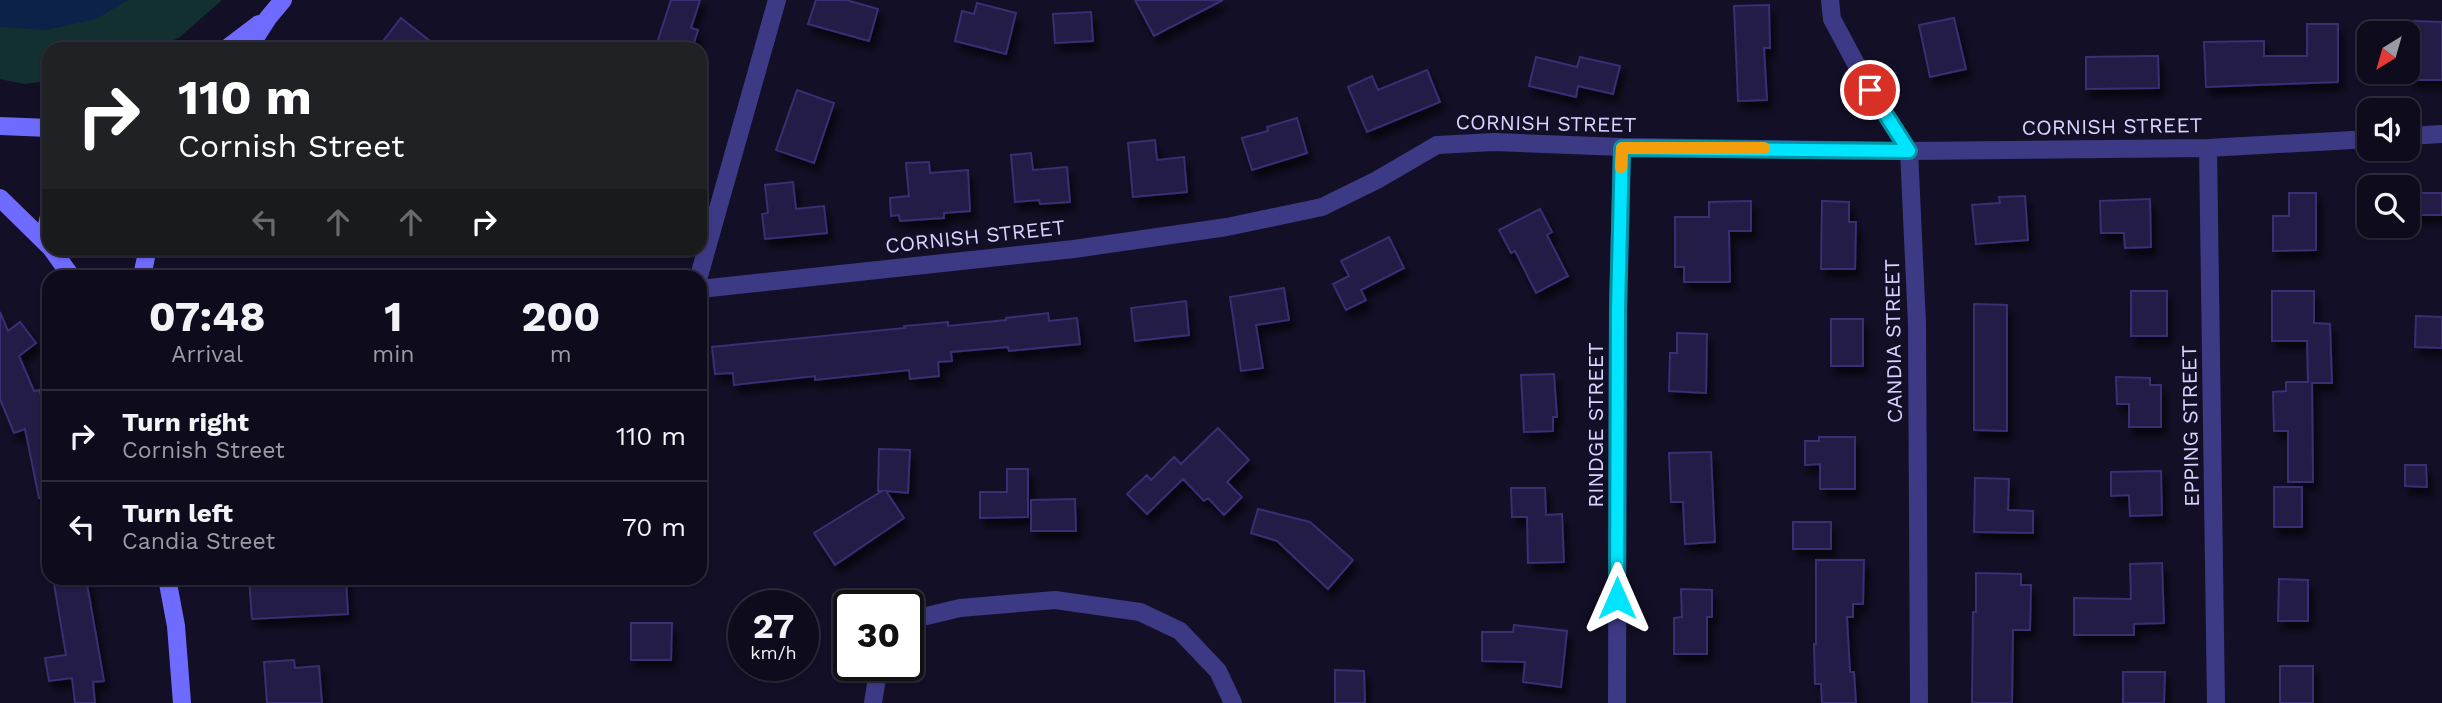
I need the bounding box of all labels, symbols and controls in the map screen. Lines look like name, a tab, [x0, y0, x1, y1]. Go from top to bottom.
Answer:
north arrow	[2357, 21, 2420, 84]
map controls	[2357, 21, 2420, 238]
pin	[1840, 60, 1900, 120]
text: 110 m	[178, 68, 312, 126]
icon: right	[63, 70, 154, 161]
icon: arrive	[1851, 71, 1889, 109]
button: sound	[2357, 98, 2420, 161]
street label: CORNISH STREET	[1455, 109, 1637, 137]
street label: CORNISH STREET	[2021, 112, 2203, 140]
text: Cornish Street	[178, 127, 404, 165]
button: search	[2357, 175, 2420, 238]
icon: left	[246, 203, 284, 241]
icon: ahead	[319, 203, 357, 241]
icon: ahead	[392, 203, 430, 241]
icon: right	[465, 203, 503, 241]
street label: CORNISH STREET	[884, 214, 1066, 258]
street label: CANDIA STREET	[1879, 258, 1907, 423]
text: 07:48	[149, 292, 266, 341]
text: 1	[384, 292, 402, 341]
text: 200	[521, 292, 600, 341]
text: Arrival	[171, 341, 243, 368]
text: min	[372, 341, 415, 368]
text: m	[550, 341, 572, 368]
street label: RINDGE STREET	[1583, 342, 1608, 508]
street label: EPPING STREET	[2176, 344, 2204, 507]
text: Turn right	[122, 407, 249, 437]
icon: right	[63, 417, 101, 455]
text: 110 m	[616, 421, 686, 451]
text: Cornish Street	[122, 437, 285, 464]
text: Turn left	[122, 498, 233, 528]
icon: left	[63, 508, 101, 546]
text: 70 m	[622, 512, 686, 542]
text: Candia Street	[122, 528, 275, 555]
position arrow	[1580, 561, 1654, 635]
speed limit sign: 30	[833, 590, 924, 681]
text: 27	[753, 605, 794, 647]
text: km/h	[750, 642, 797, 663]

